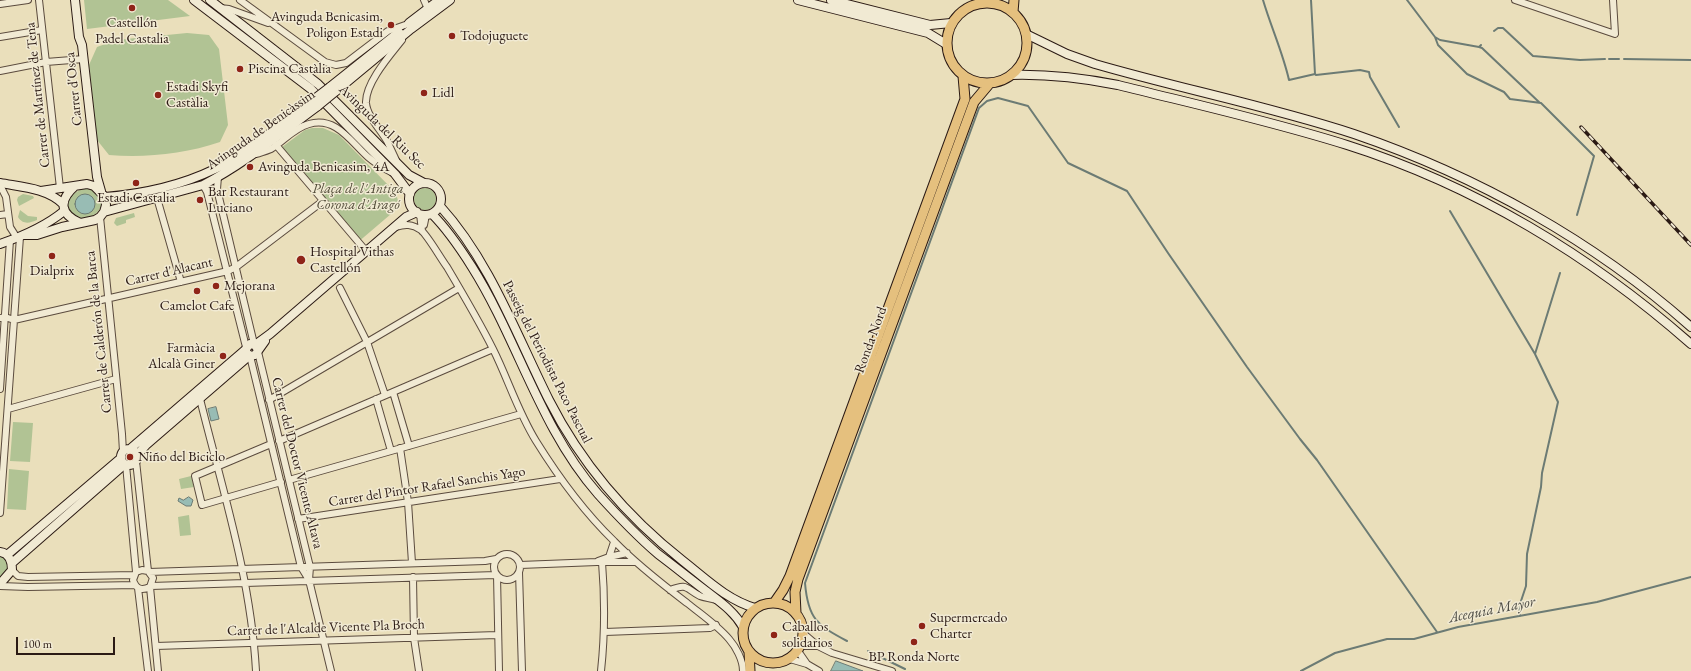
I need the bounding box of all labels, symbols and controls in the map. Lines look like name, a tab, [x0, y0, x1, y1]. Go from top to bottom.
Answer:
marker: Castellón Padel Castalia	[127, 3, 137, 13]
place label: Avinguda Benicasim, Poligon Estadi	[271, 9, 383, 42]
place label: Castellón Padel Castalia	[95, 15, 169, 48]
marker: Avinguda Benicasim, Poligon Estadi	[386, 20, 396, 30]
street label: Carrer de Martínez de Tena	[22, 21, 54, 169]
place label: Todojuguete	[460, 28, 528, 44]
marker: Todojuguete	[447, 31, 457, 41]
street label: Carrer d'Osca	[62, 51, 86, 127]
place label: Piscina Castàlia	[248, 61, 331, 77]
marker: Piscina Castàlia	[235, 64, 245, 74]
place label: Estadi Skyfi Castàlia	[166, 79, 228, 112]
street label: Avinguda del Riu Sec	[335, 81, 429, 173]
place label: Lidl	[432, 85, 454, 101]
street label: Avinguda de Benicàssim	[203, 86, 319, 174]
marker: Lidl	[419, 88, 429, 98]
marker: Estadi Skyfi Castàlia	[153, 90, 163, 100]
place label: Avinguda Benicasim, 4A	[258, 159, 389, 175]
marker: Avinguda Benicasim, 4A	[245, 162, 255, 172]
marker: Estadi Castalia	[131, 178, 141, 188]
park label: Plaça de l'Antiga Corona d'Aragó	[312, 181, 404, 214]
place label: Bar Restaurant Luciano	[208, 184, 289, 216]
place label: Estadi Castalia	[97, 190, 175, 206]
marker: Bar Restaurant Luciano	[195, 195, 205, 205]
place label: Hospital Vithas Castellón	[310, 244, 394, 276]
street label: Carrer de Calderón de la Barca	[82, 250, 116, 414]
marker: Dialprix	[47, 251, 57, 261]
street label: Carrer d'Alacant	[124, 254, 214, 290]
marker: Hospital Vithas Castellón	[295, 254, 307, 266]
place label: Dialprix	[30, 263, 74, 279]
place label: Mejorana	[224, 278, 275, 294]
street label: Passeig del Periodista Paco Pascual	[499, 278, 595, 446]
marker: Mejorana	[211, 281, 221, 291]
marker: Camelot Cafe	[192, 286, 202, 296]
place label: Camelot Cafe	[160, 298, 234, 314]
street label: Ronda Nord	[851, 304, 891, 376]
place label: Farmàcia Alcalà Giner	[148, 340, 215, 372]
marker: Farmàcia Alcalà Giner	[218, 351, 228, 361]
street label: Carrer del Doctor Vicente Altava	[268, 375, 326, 551]
place label: Niño del Biciclo	[138, 449, 225, 465]
marker: Niño del Biciclo	[125, 452, 135, 462]
street label: Carrer del Pintor Rafael Sanchis Yago	[327, 463, 527, 511]
water label: Acequia Mayor	[1447, 593, 1537, 627]
place label: Supermercado Charter	[930, 610, 1007, 642]
street label: Carrer de l'Alcalde Vicente Pla Broch	[227, 616, 425, 640]
place label: Caballos solidarios	[782, 619, 832, 652]
marker: Supermercado Charter	[917, 621, 927, 631]
scale bar	[18, 629, 117, 655]
marker: Caballos solidarios	[769, 630, 779, 640]
text: 100 m	[23, 636, 52, 652]
marker: BP Ronda Norte	[909, 637, 919, 647]
place label: BP Ronda Norte	[868, 649, 960, 665]

